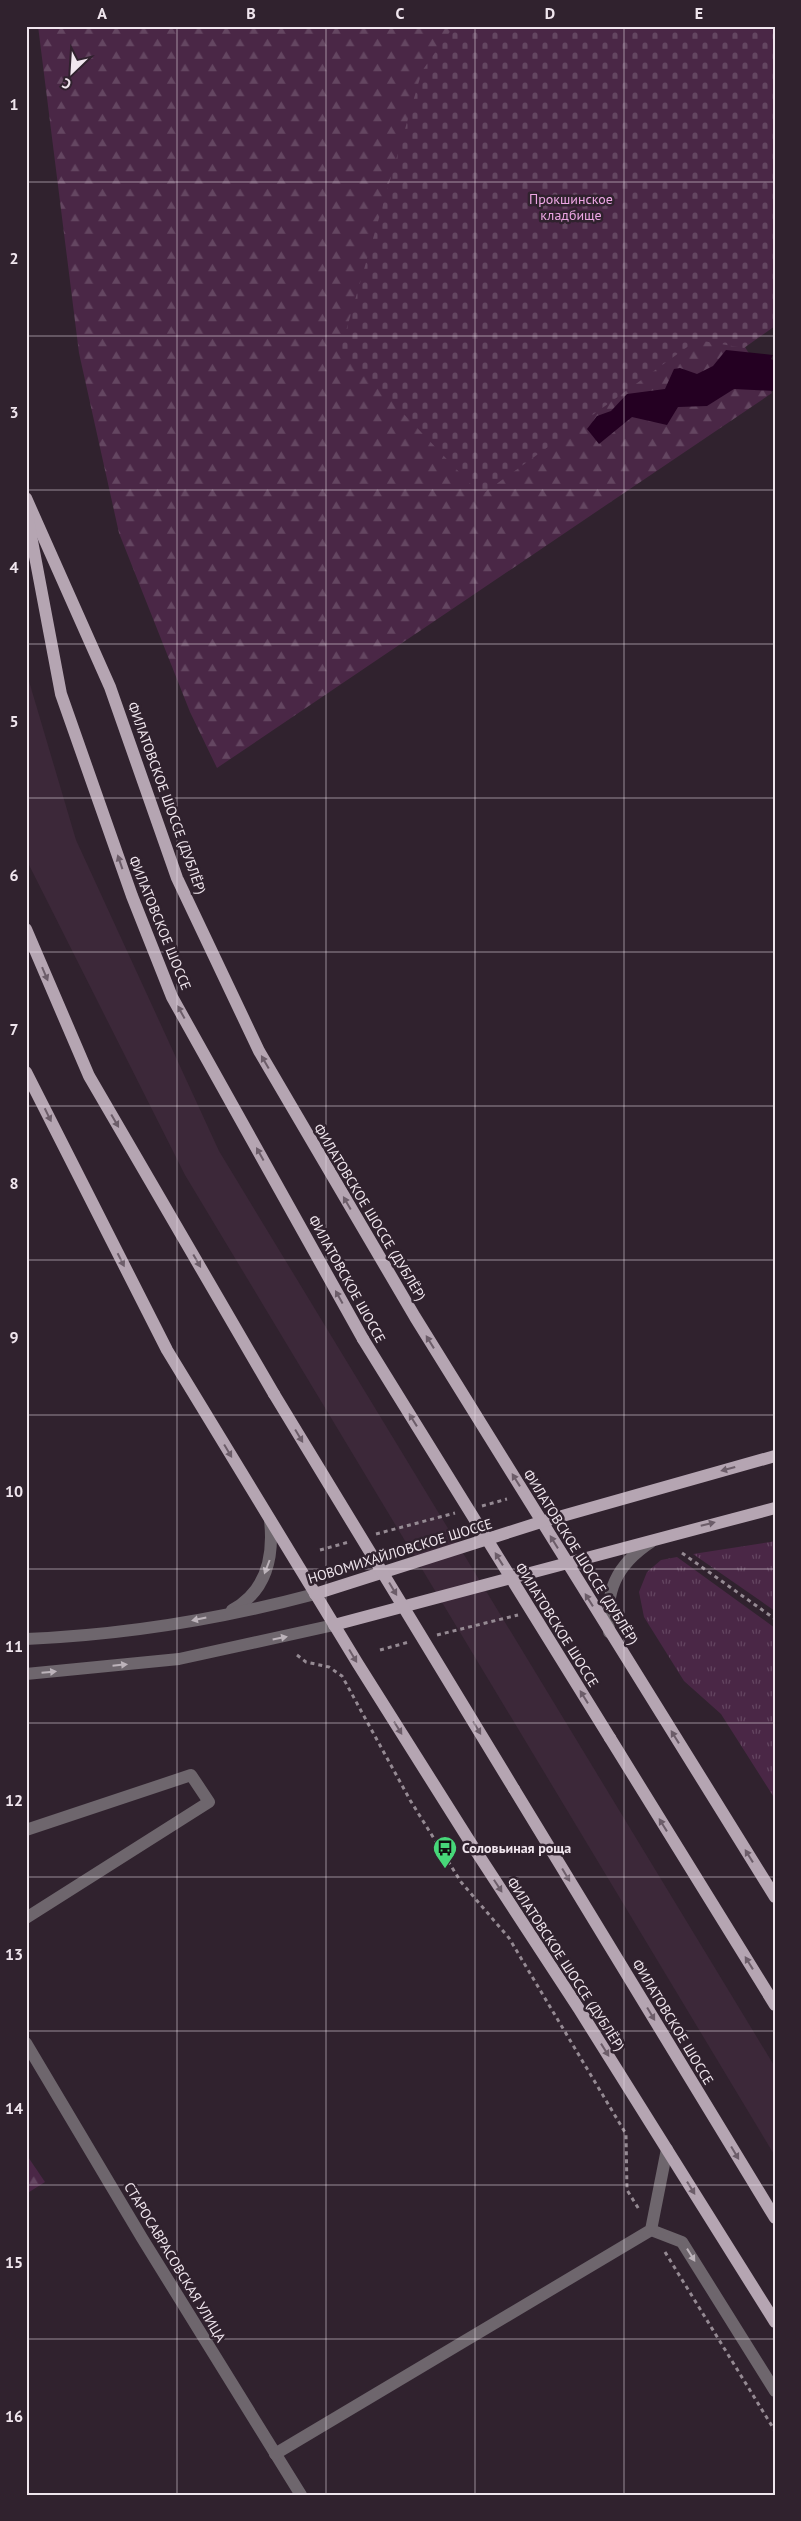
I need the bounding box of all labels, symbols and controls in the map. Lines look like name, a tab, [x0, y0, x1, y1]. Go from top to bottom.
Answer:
text: A	[97, 3, 107, 23]
text: B	[246, 3, 256, 23]
text: C	[396, 3, 405, 23]
text: D	[545, 3, 555, 23]
text: E	[695, 3, 703, 23]
north arrow	[48, 48, 98, 98]
text: С	[59, 74, 74, 94]
text: 1	[9, 94, 19, 114]
park label: Прокшинское кладбище	[529, 190, 613, 224]
text: 2	[9, 248, 19, 268]
text: 3	[9, 402, 19, 422]
text: 4	[9, 557, 19, 577]
street label: ФИЛАТОВСКОЕ ШОССЕ (ДУБЛЁР)	[124, 699, 210, 897]
text: 5	[9, 711, 19, 731]
street label: ФИЛАТОВСКОЕ ШОССЕ	[125, 853, 195, 993]
one-way arrow	[116, 854, 124, 869]
text: 6	[9, 865, 19, 885]
one-way arrow	[42, 967, 50, 981]
one-way arrow	[177, 1005, 185, 1020]
text: 7	[9, 1019, 19, 1039]
one-way arrow	[261, 1055, 270, 1069]
one-way arrow	[44, 1108, 52, 1123]
one-way arrow	[111, 1113, 119, 1128]
street label: ФИЛАТОВСКОЕ ШОССЕ (ДУБЛЁР)	[310, 1120, 430, 1304]
one-way arrow	[256, 1147, 264, 1162]
text: 8	[9, 1173, 19, 1193]
one-way arrow	[342, 1196, 351, 1209]
street label: ФИЛАТОВСКОЕ ШОССЕ	[305, 1212, 389, 1346]
one-way arrow	[117, 1253, 125, 1268]
one-way arrow	[192, 1254, 201, 1268]
one-way arrow	[335, 1289, 343, 1304]
text: 9	[9, 1327, 19, 1347]
one-way arrow	[426, 1336, 435, 1349]
one-way arrow	[408, 1414, 418, 1427]
one-way arrow	[295, 1429, 304, 1442]
one-way arrow	[224, 1445, 233, 1458]
one-way arrow	[720, 1465, 735, 1473]
street label: ФИЛАТОВСКОЕ ШОССЕ (ДУБЛЁР)	[520, 1466, 642, 1648]
one-way arrow	[511, 1474, 520, 1487]
text: 10	[5, 1481, 23, 1501]
street label: НОВОМИХАЙЛОВСКОЕ ШОССЕ	[306, 1514, 494, 1588]
one-way arrow	[700, 1520, 715, 1528]
one-way arrow	[549, 1536, 558, 1549]
one-way arrow	[494, 1552, 503, 1565]
one-way arrow	[263, 1560, 270, 1575]
street label: ФИЛАТОВСКОЕ ШОССЕ	[512, 1560, 602, 1690]
one-way arrow	[388, 1583, 397, 1596]
one-way arrow	[584, 1593, 593, 1606]
one-way arrow	[191, 1616, 207, 1624]
one-way arrow	[273, 1633, 289, 1641]
text: 11	[5, 1636, 23, 1656]
one-way arrow	[348, 1649, 357, 1662]
one-way arrow	[113, 1661, 129, 1669]
one-way arrow	[41, 1668, 57, 1676]
one-way arrow	[579, 1690, 589, 1703]
one-way arrow	[393, 1721, 402, 1734]
one-way arrow	[473, 1722, 482, 1735]
one-way arrow	[671, 1731, 680, 1744]
text: 12	[5, 1790, 23, 1810]
one-way arrow	[659, 1819, 668, 1832]
bus stop icon: Соловьиная роща	[432, 1835, 458, 1869]
place label: Соловьиная роща	[462, 1839, 571, 1857]
one-way arrow	[744, 1849, 754, 1863]
one-way arrow	[562, 1869, 571, 1882]
street label: ФИЛАТОВСКОЕ ШОССЕ (ДУБЛЁР)	[503, 1874, 629, 2054]
one-way arrow	[494, 1879, 503, 1893]
text: 13	[5, 1944, 23, 1964]
street label: ФИЛАТОВСКОЕ ШОССЕ	[628, 1956, 718, 2088]
one-way arrow	[744, 1957, 754, 1970]
one-way arrow	[646, 2007, 655, 2021]
one-way arrow	[600, 2044, 609, 2057]
text: 14	[5, 2098, 23, 2118]
one-way arrow	[731, 2146, 740, 2159]
street label: СТАРОСАВРАСОВСКАЯ УЛИЦА	[120, 2179, 230, 2346]
one-way arrow	[686, 2182, 696, 2195]
one-way arrow	[686, 2249, 695, 2262]
text: 15	[5, 2252, 23, 2272]
text: 16	[5, 2406, 23, 2426]

